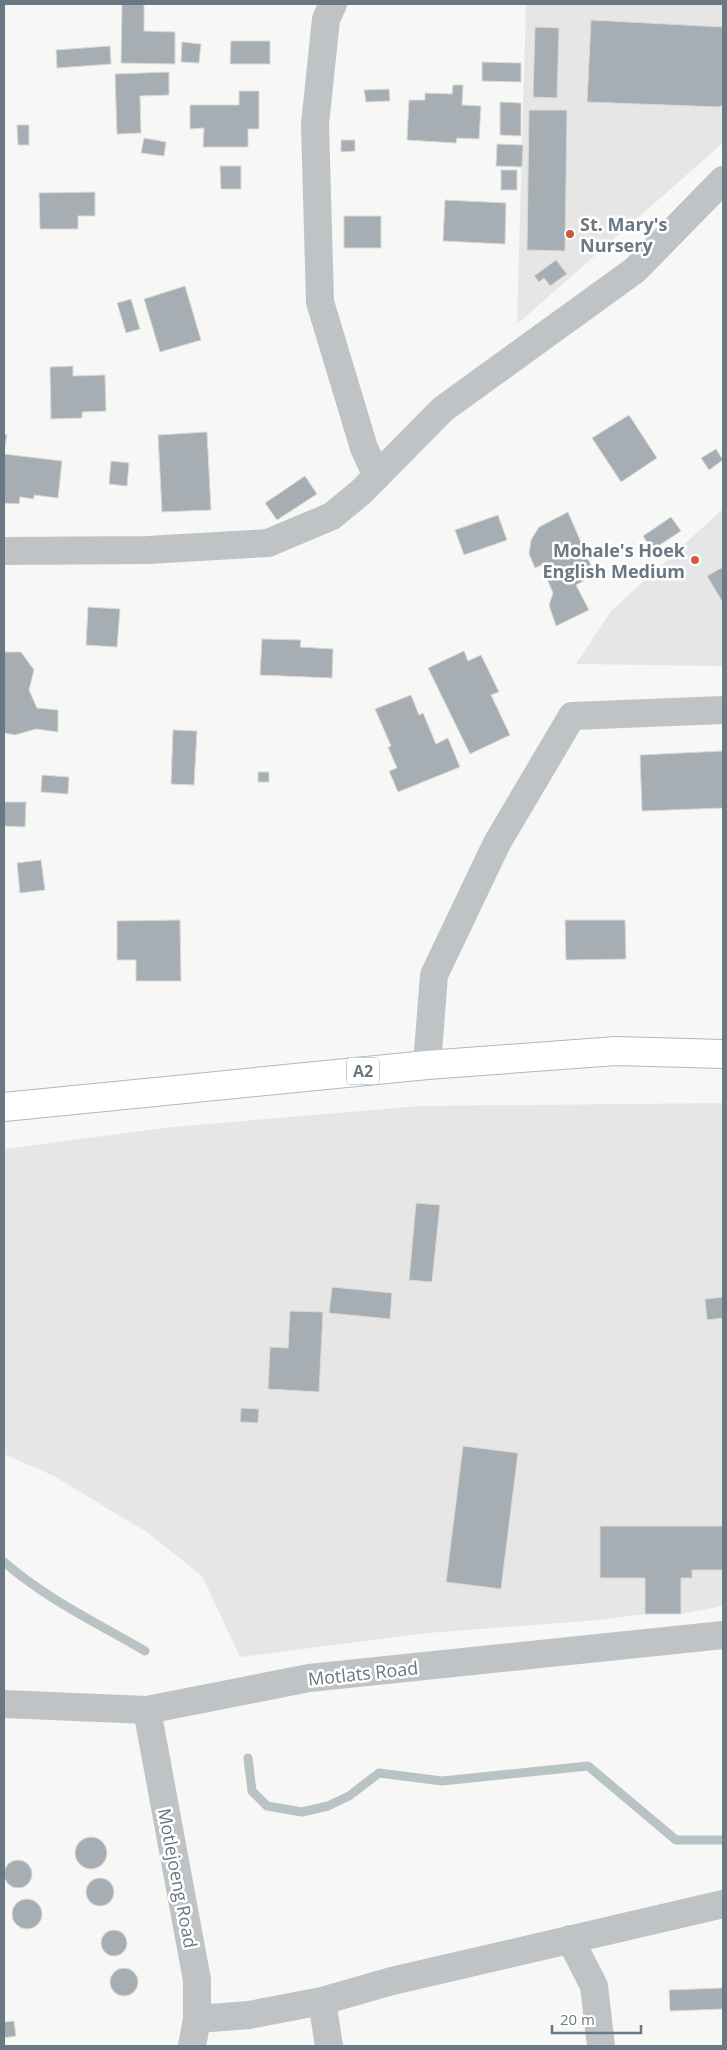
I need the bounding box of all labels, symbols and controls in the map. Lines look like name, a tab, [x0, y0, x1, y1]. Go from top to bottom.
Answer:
place label: St. Mary's Nursery	[580, 212, 668, 257]
marker: St. Mary's Nursery	[564, 228, 576, 240]
place label: Mohale's Hoek English Medium	[542, 538, 686, 583]
marker: Mohale's Hoek English Medium	[689, 554, 701, 566]
road number: A2	[347, 1058, 379, 1084]
street label: Motlats Road	[307, 1655, 419, 1691]
street label: Motlejoeng Road	[153, 1806, 203, 1950]
scale bar	[552, 2002, 641, 2034]
text: 20 m	[560, 2009, 595, 2029]

